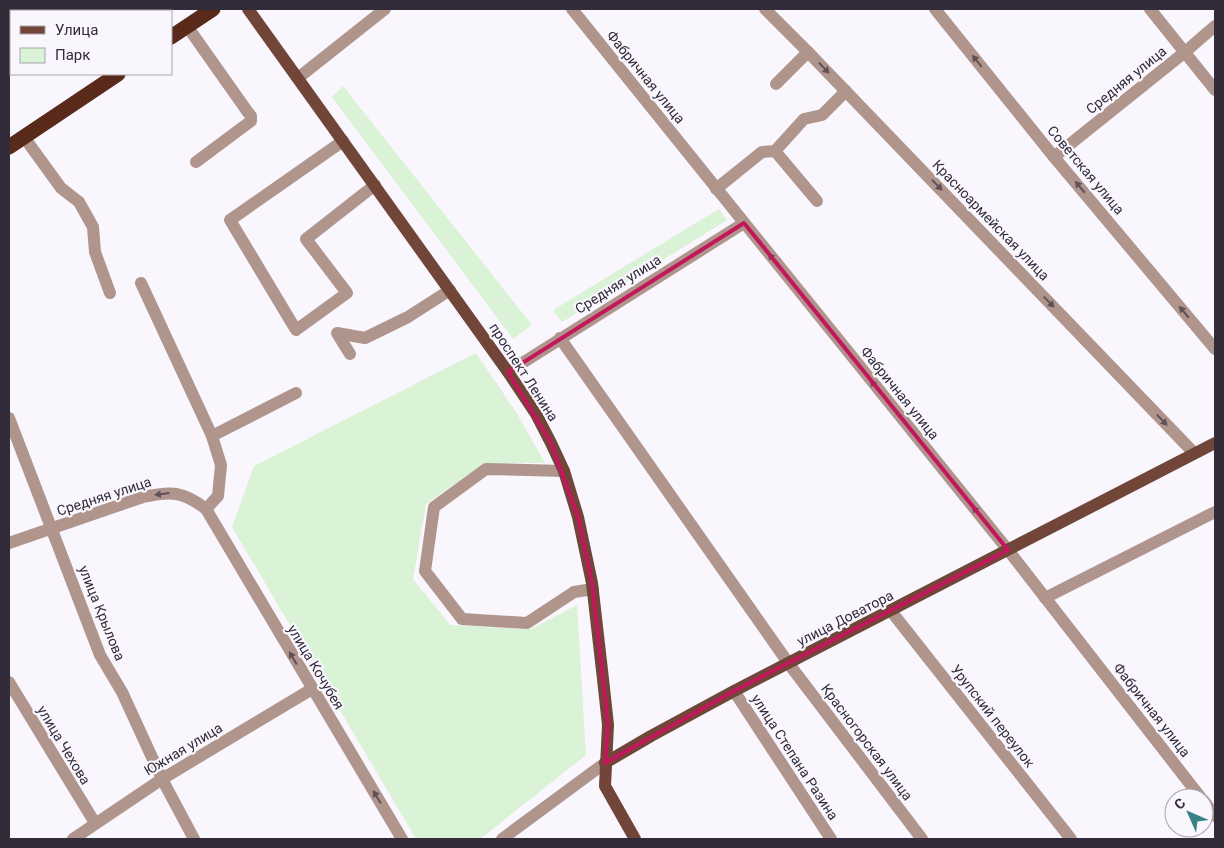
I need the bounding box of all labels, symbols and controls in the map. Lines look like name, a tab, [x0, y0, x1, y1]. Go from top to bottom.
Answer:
legend	[10, 10, 172, 75]
text: Улица	[55, 21, 98, 39]
street label: Фабричная улица	[604, 27, 688, 127]
street label: Средняя улица	[1083, 43, 1169, 117]
text: Парк	[55, 46, 90, 64]
one-way arrow	[972, 55, 983, 68]
one-way arrow	[818, 62, 830, 74]
street label: Советская улица	[1044, 122, 1128, 218]
street label: Красноармейская улица	[929, 156, 1053, 284]
one-way arrow	[931, 179, 943, 191]
one-way arrow	[1074, 181, 1085, 194]
street label: Средняя улица	[572, 251, 664, 317]
one-way arrow	[767, 253, 778, 266]
one-way arrow	[1043, 296, 1055, 308]
one-way arrow	[1178, 306, 1190, 318]
street label: проспект Ленина	[486, 320, 562, 424]
street label: Фабричная улица	[858, 343, 942, 443]
one-way arrow	[869, 380, 880, 393]
one-way arrow	[1156, 413, 1168, 425]
street label: Средняя улица	[55, 473, 153, 519]
one-way arrow	[153, 490, 169, 498]
one-way arrow	[971, 506, 982, 519]
street label: улица Крылова	[76, 563, 128, 663]
street label: улица Доватора	[794, 587, 896, 649]
street label: улица Кочубея	[284, 622, 348, 712]
one-way arrow	[289, 651, 298, 665]
street label: Фабричная улица	[1110, 660, 1194, 760]
street label: Урупский переулок	[948, 661, 1038, 771]
street label: Красногорская улица	[818, 681, 916, 803]
street label: улица Степана Разина	[748, 691, 842, 823]
street label: улица Чехова	[34, 703, 94, 787]
street label: Южная улица	[141, 719, 225, 779]
north arrow	[1164, 788, 1214, 838]
one-way arrow	[372, 791, 381, 804]
text: С	[1171, 795, 1189, 813]

